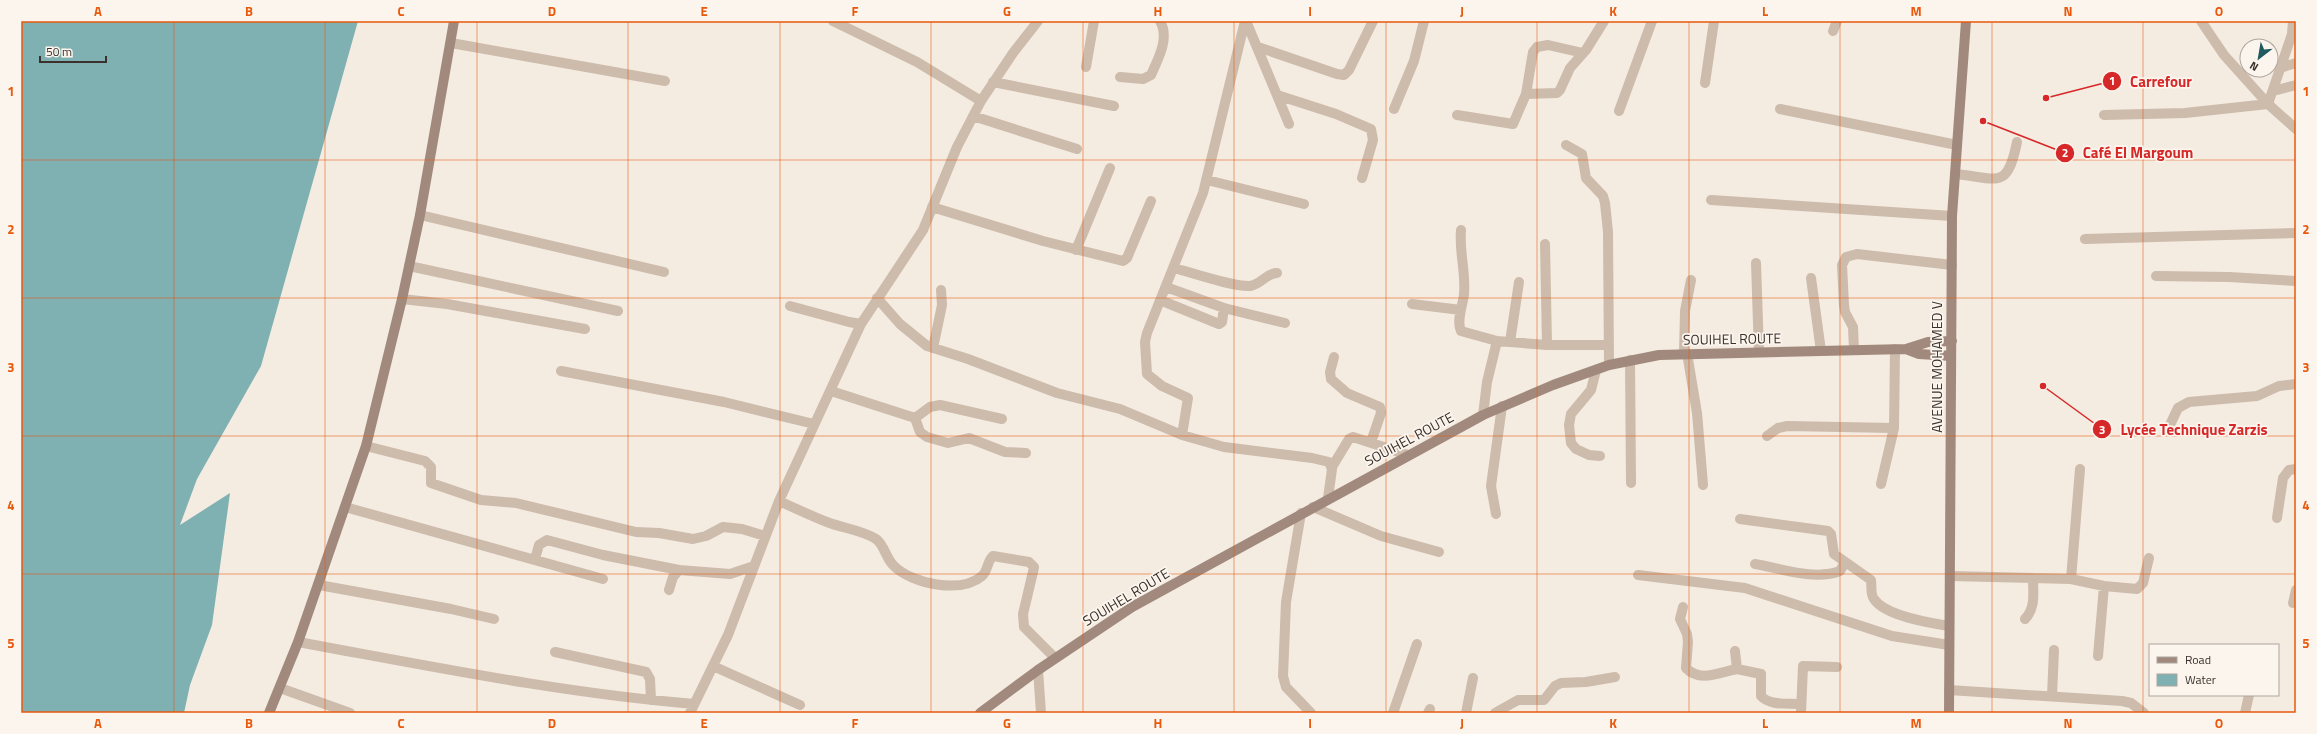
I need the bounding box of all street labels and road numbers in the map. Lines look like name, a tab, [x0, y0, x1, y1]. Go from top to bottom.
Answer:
street label: AVENUE MOHAMED V	[1926, 301, 1947, 433]
street label: SOUIHEL ROUTE	[1683, 327, 1782, 350]
street label: SOUIHEL ROUTE	[1360, 406, 1457, 471]
street label: SOUIHEL ROUTE	[1078, 562, 1173, 631]

